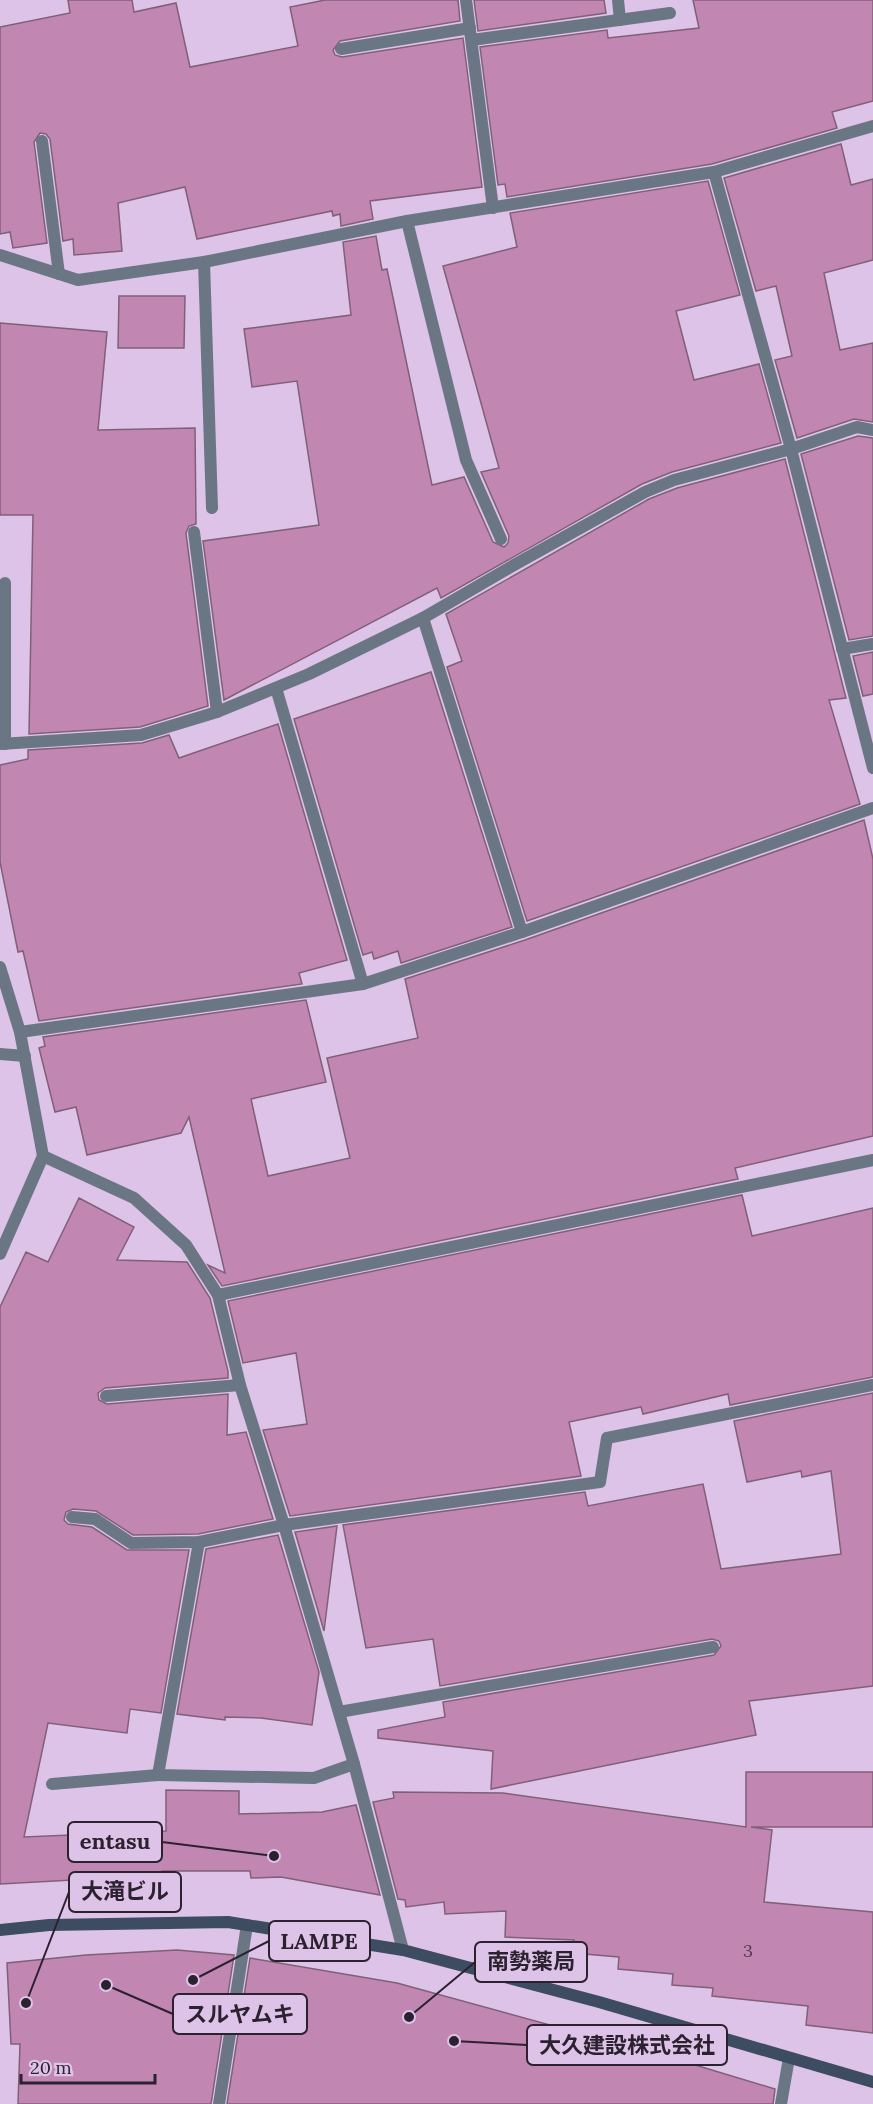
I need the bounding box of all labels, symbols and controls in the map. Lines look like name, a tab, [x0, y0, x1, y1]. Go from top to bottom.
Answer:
callout: entasu	[68, 1822, 162, 1862]
text: entasu	[80, 1827, 151, 1855]
callout: 大滝ビル	[69, 1872, 181, 1912]
text: 大滝ビル	[81, 1877, 169, 1905]
callout: LAMPE	[269, 1921, 370, 1961]
text: LAMPE	[280, 1927, 358, 1955]
house number: 3	[743, 1939, 753, 1962]
callout: 南勢薬局	[475, 1942, 587, 1982]
text: 南勢薬局	[487, 1947, 575, 1975]
callout: スルヤムキ	[173, 1994, 307, 2034]
text: スルヤムキ	[185, 2000, 295, 2028]
callout: 大久建設株式会社	[527, 2025, 727, 2065]
text: 大久建設株式会社	[539, 2031, 715, 2059]
scale bar	[21, 2047, 154, 2085]
text: 20 m	[30, 2056, 72, 2079]

